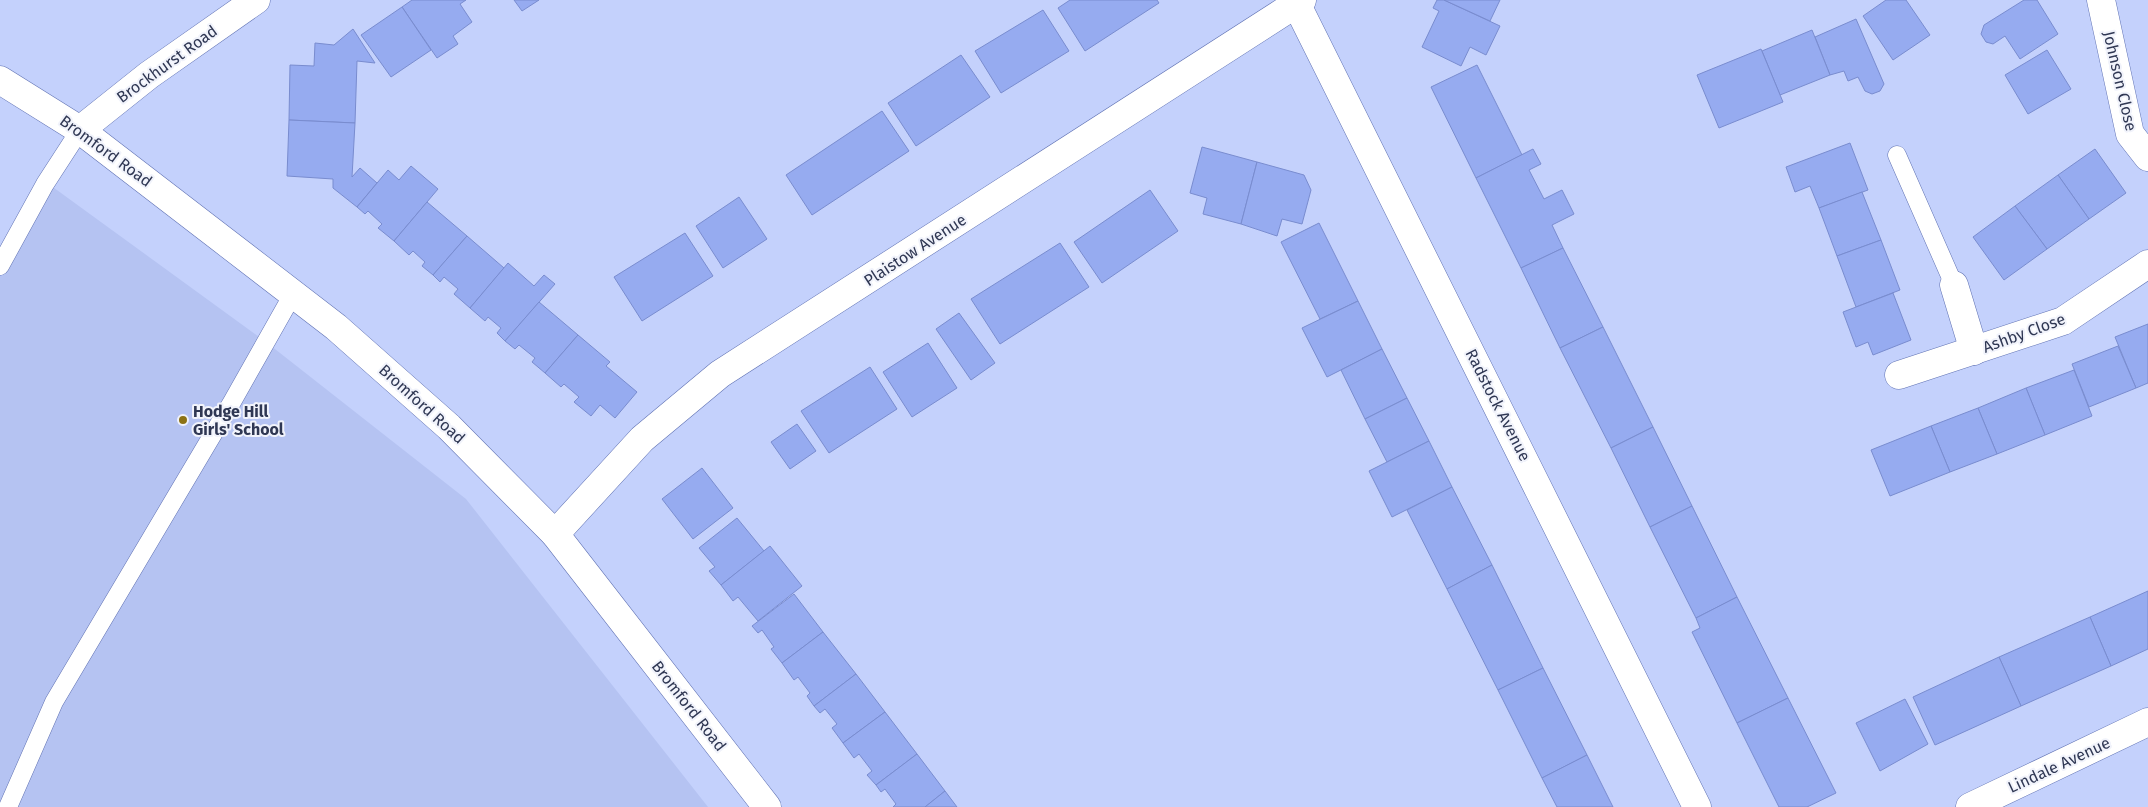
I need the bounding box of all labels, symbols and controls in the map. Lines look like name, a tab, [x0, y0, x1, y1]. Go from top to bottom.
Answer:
street label: Brockhurst Road	[113, 21, 221, 107]
street label: Johnson Close	[2099, 29, 2141, 133]
street label: Bromford Road	[56, 111, 156, 191]
street label: Plaistow Avenue	[860, 210, 970, 290]
street label: Ashby Close	[1980, 309, 2068, 357]
street label: Radstock Avenue	[1462, 346, 1534, 464]
street label: Bromford Road	[375, 360, 469, 448]
place label: Hodge Hill Girls' School	[193, 402, 284, 439]
marker: Hodge Hill Girls' School	[177, 414, 189, 426]
street label: Bromford Road	[648, 657, 730, 755]
street label: Lindale Avenue	[2005, 733, 2113, 797]

